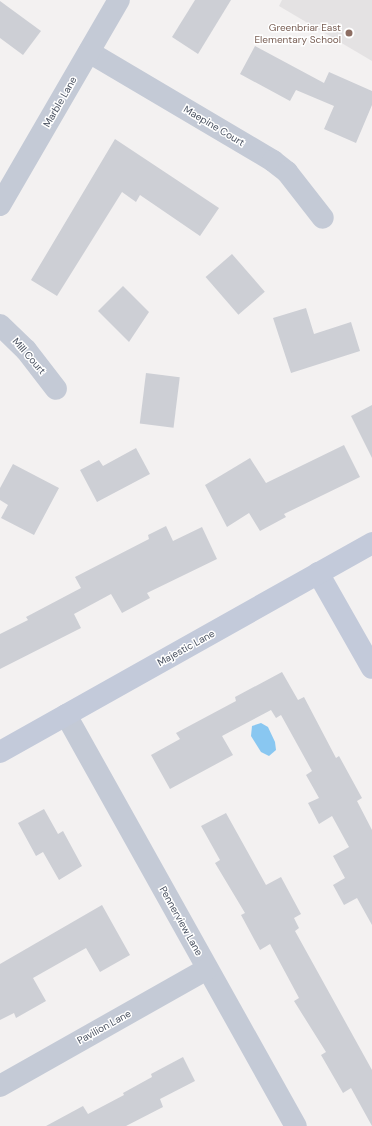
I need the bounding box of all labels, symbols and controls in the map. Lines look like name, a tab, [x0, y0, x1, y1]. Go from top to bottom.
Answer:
place label: Greenbriar East Elementary School	[254, 21, 341, 44]
marker: Greenbriar East Elementary School	[344, 28, 354, 38]
street label: Marble Lane	[41, 75, 79, 129]
street label: Maepine Court	[181, 103, 247, 149]
street label: Mill Court	[10, 335, 48, 377]
street label: Majestic Lane	[155, 627, 217, 669]
street label: Pennerview Lane	[157, 884, 205, 958]
street label: Pavilion Lane	[75, 1007, 133, 1047]

